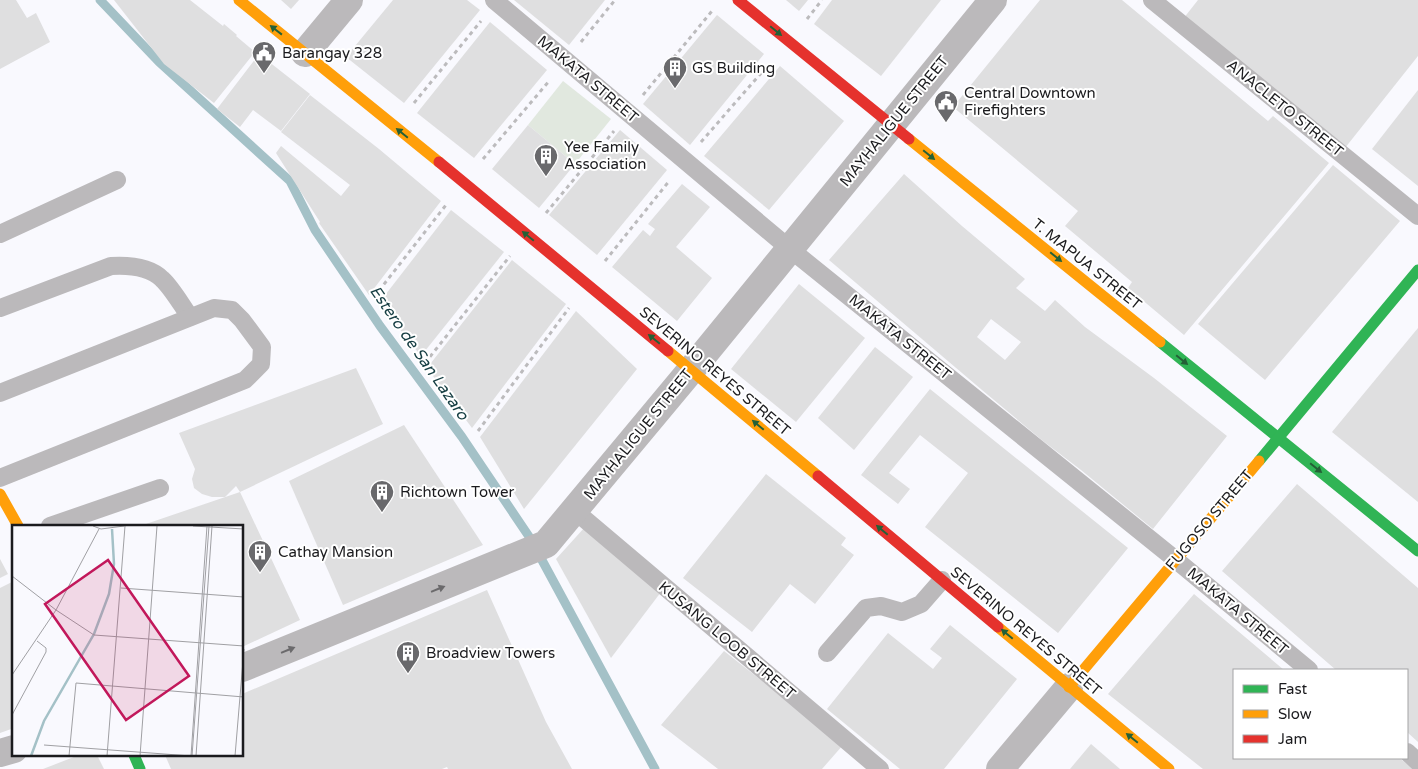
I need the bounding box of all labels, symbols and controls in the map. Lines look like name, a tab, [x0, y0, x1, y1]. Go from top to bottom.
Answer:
one-way arrow	[269, 25, 283, 35]
one-way arrow	[769, 25, 782, 36]
street label: MAKATA STREET	[534, 32, 642, 126]
public building icon: Barangay 328	[251, 40, 277, 74]
place label: Barangay 328	[282, 44, 382, 62]
street label: MAYHALIGUE STREET	[836, 52, 952, 190]
building icon: GS Building	[662, 55, 688, 89]
street label: ANACLETO STREET	[1223, 56, 1347, 160]
place label: GS Building	[692, 59, 775, 77]
place label: Central Downtown Firefighters	[964, 84, 1096, 119]
public building icon: Central Downtown Firefighters	[933, 89, 959, 123]
one-way arrow	[396, 127, 409, 138]
place label: Yee Family Association	[564, 138, 646, 173]
building icon: Yee Family Association	[533, 143, 559, 177]
one-way arrow	[923, 150, 936, 161]
street label: T. MAPUA STREET	[1029, 215, 1145, 313]
one-way arrow	[522, 230, 535, 241]
one-way arrow	[1049, 252, 1062, 263]
water label: Estero de San Lazaro	[365, 282, 474, 425]
street label: MAKATA STREET	[845, 290, 955, 384]
street label: SEVERINO REYES STREET	[636, 303, 794, 439]
one-way arrow	[647, 333, 660, 344]
one-way arrow	[1175, 354, 1188, 365]
street label: MAYHALIGUE STREET	[580, 365, 696, 503]
one-way arrow	[751, 420, 764, 431]
one-way arrow	[1310, 463, 1323, 474]
street label: FUGOSO STREET	[1162, 466, 1256, 574]
building icon: Richtown Tower	[369, 479, 395, 513]
place label: Richtown Tower	[400, 483, 514, 501]
one-way arrow	[876, 524, 889, 535]
inset map	[12, 525, 244, 756]
building icon: Cathay Mansion	[247, 539, 273, 573]
place label: Cathay Mansion	[278, 543, 393, 561]
street label: SEVERINO REYES STREET	[947, 563, 1105, 699]
street label: MAKATA STREET	[1184, 564, 1292, 658]
street label: KUSANG LOOB STREET	[655, 577, 799, 703]
one-way arrow	[431, 584, 445, 592]
one-way arrow	[1000, 629, 1013, 640]
building icon: Broadview Towers	[395, 640, 421, 674]
place label: Broadview Towers	[426, 644, 555, 662]
one-way arrow	[281, 646, 296, 654]
legend	[1233, 669, 1408, 759]
text: Fast	[1278, 680, 1308, 698]
text: Slow	[1278, 705, 1312, 723]
text: Jam	[1278, 730, 1307, 748]
one-way arrow	[1126, 732, 1138, 744]

